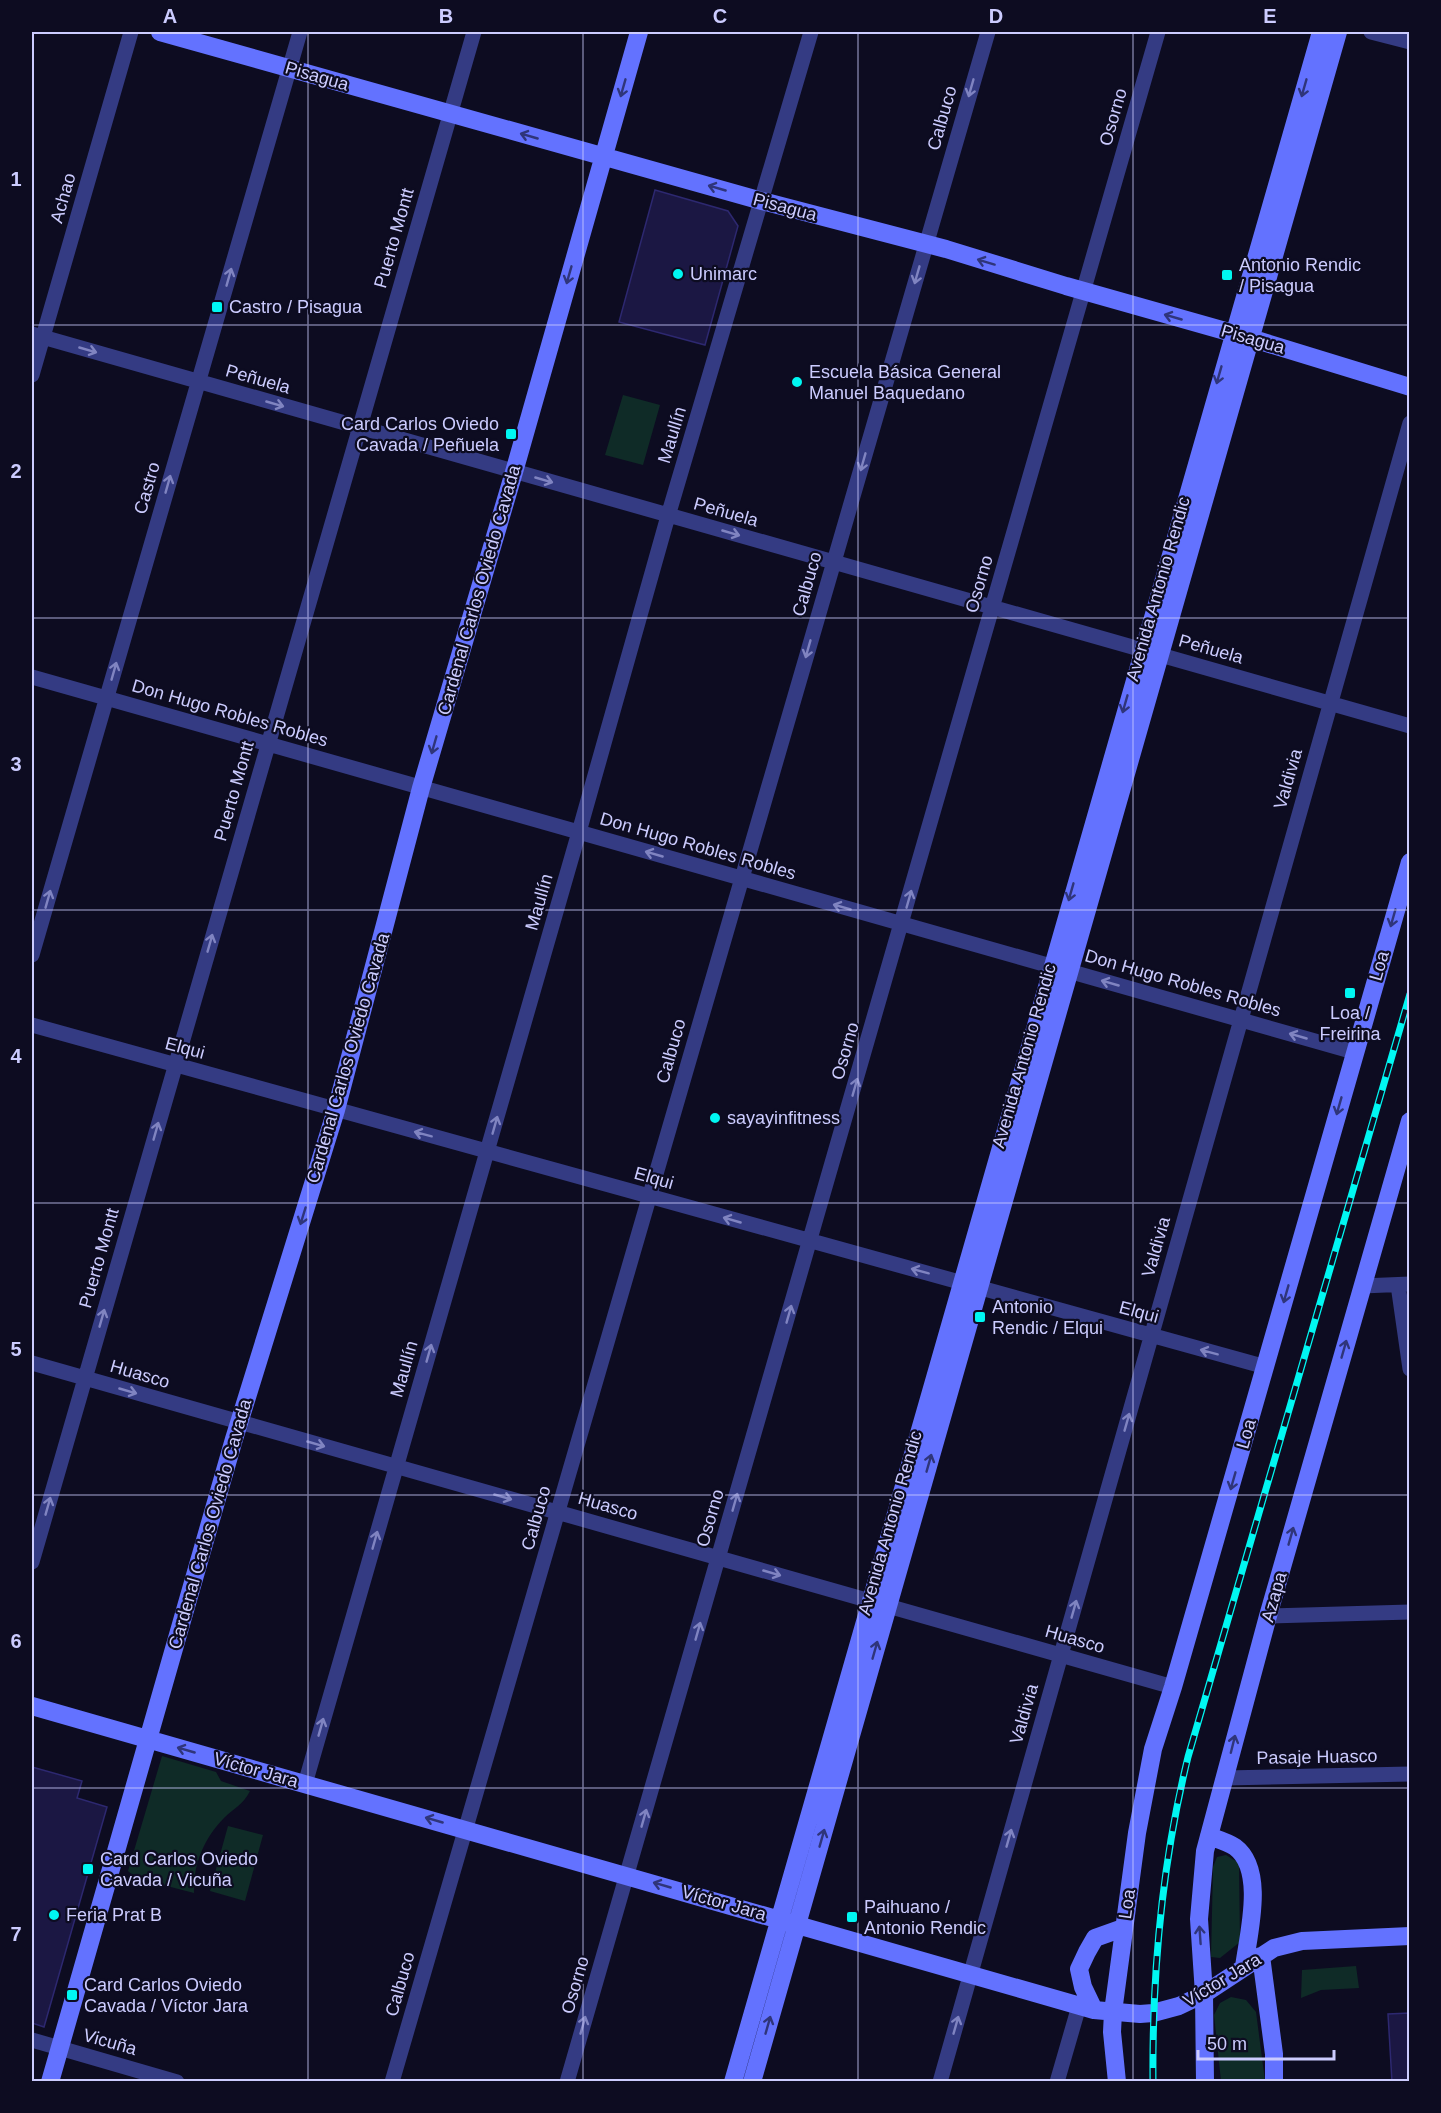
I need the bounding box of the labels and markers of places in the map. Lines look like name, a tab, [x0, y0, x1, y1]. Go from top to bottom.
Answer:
place label: Antonio Rendic / Pisagua	[1239, 255, 1361, 296]
place label: Unimarc	[690, 264, 757, 284]
marker: Unimarc	[671, 267, 685, 281]
marker: Antonio Rendic / Pisagua	[1220, 268, 1234, 282]
place label: Castro / Pisagua	[229, 297, 363, 317]
marker: Castro / Pisagua	[210, 300, 224, 314]
place label: Escuela Básica General Manuel Baquedano	[809, 362, 1001, 403]
marker: Escuela Básica General Manuel Baquedano	[790, 375, 804, 389]
place label: Card Carlos Oviedo Cavada / Peñuela	[341, 414, 500, 455]
marker: Card Carlos Oviedo Cavada / Peñuela	[504, 427, 518, 441]
marker: Loa / Freirina	[1343, 986, 1357, 1000]
place label: Loa / Freirina	[1319, 1003, 1381, 1044]
place label: sayayinfitness	[727, 1108, 840, 1128]
marker: sayayinfitness	[708, 1111, 722, 1125]
place label: Antonio Rendic / Elqui	[992, 1297, 1103, 1338]
marker: Antonio Rendic / Elqui	[973, 1310, 987, 1324]
place label: Card Carlos Oviedo Cavada / Vicuña	[100, 1849, 258, 1890]
marker: Card Carlos Oviedo Cavada / Vicuña	[81, 1862, 95, 1876]
place label: Paihuano / Antonio Rendic	[864, 1897, 986, 1938]
place label: Feria Prat B	[66, 1905, 162, 1925]
marker: Feria Prat B	[47, 1908, 61, 1922]
marker: Paihuano / Antonio Rendic	[845, 1910, 859, 1924]
place label: Card Carlos Oviedo Cavada / Víctor Jara	[84, 1975, 249, 2016]
marker: Card Carlos Oviedo Cavada / Víctor Jara	[65, 1988, 79, 2002]

